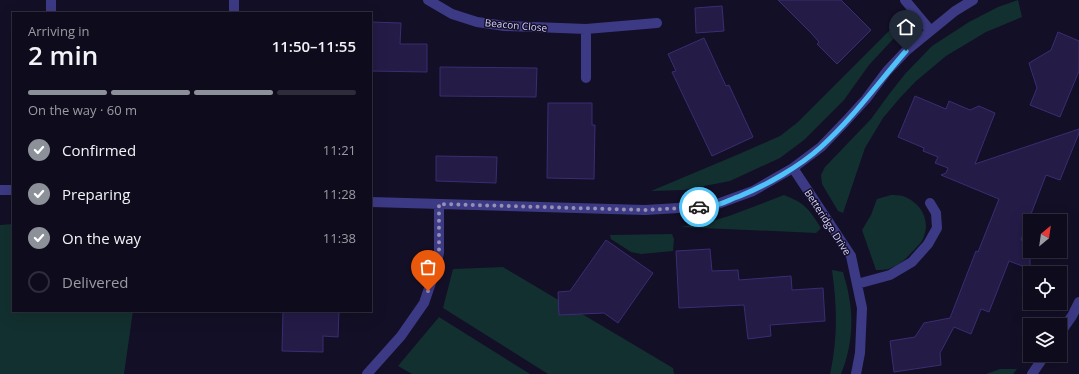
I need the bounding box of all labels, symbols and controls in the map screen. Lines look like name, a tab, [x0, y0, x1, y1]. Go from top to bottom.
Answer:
pin	[889, 10, 923, 51]
street label: Beacon Close	[484, 15, 548, 35]
icon: home	[895, 16, 917, 38]
text: Arriving in	[28, 22, 90, 40]
text: 11:50–11:55	[272, 36, 356, 56]
text: 2 min	[28, 37, 98, 73]
text: On the way · 60 m	[28, 101, 137, 119]
icon: check	[28, 139, 50, 161]
text: Confirmed	[62, 140, 136, 160]
text: 11:21	[323, 141, 356, 159]
icon: check	[28, 183, 50, 205]
text: Preparing	[62, 184, 130, 204]
text: 11:28	[323, 185, 356, 203]
street label: Betteridge Drive	[802, 186, 855, 258]
courier	[679, 187, 719, 227]
icon: car	[688, 196, 710, 218]
north arrow	[1023, 214, 1067, 258]
map controls	[1023, 214, 1067, 362]
icon: check	[28, 227, 50, 249]
text: On the way	[62, 228, 141, 248]
text: 11:38	[323, 229, 356, 247]
pin	[411, 250, 445, 291]
icon: bag	[417, 256, 439, 278]
button: locate	[1023, 266, 1067, 310]
text: Delivered	[62, 272, 129, 292]
button: layers	[1023, 318, 1067, 362]

